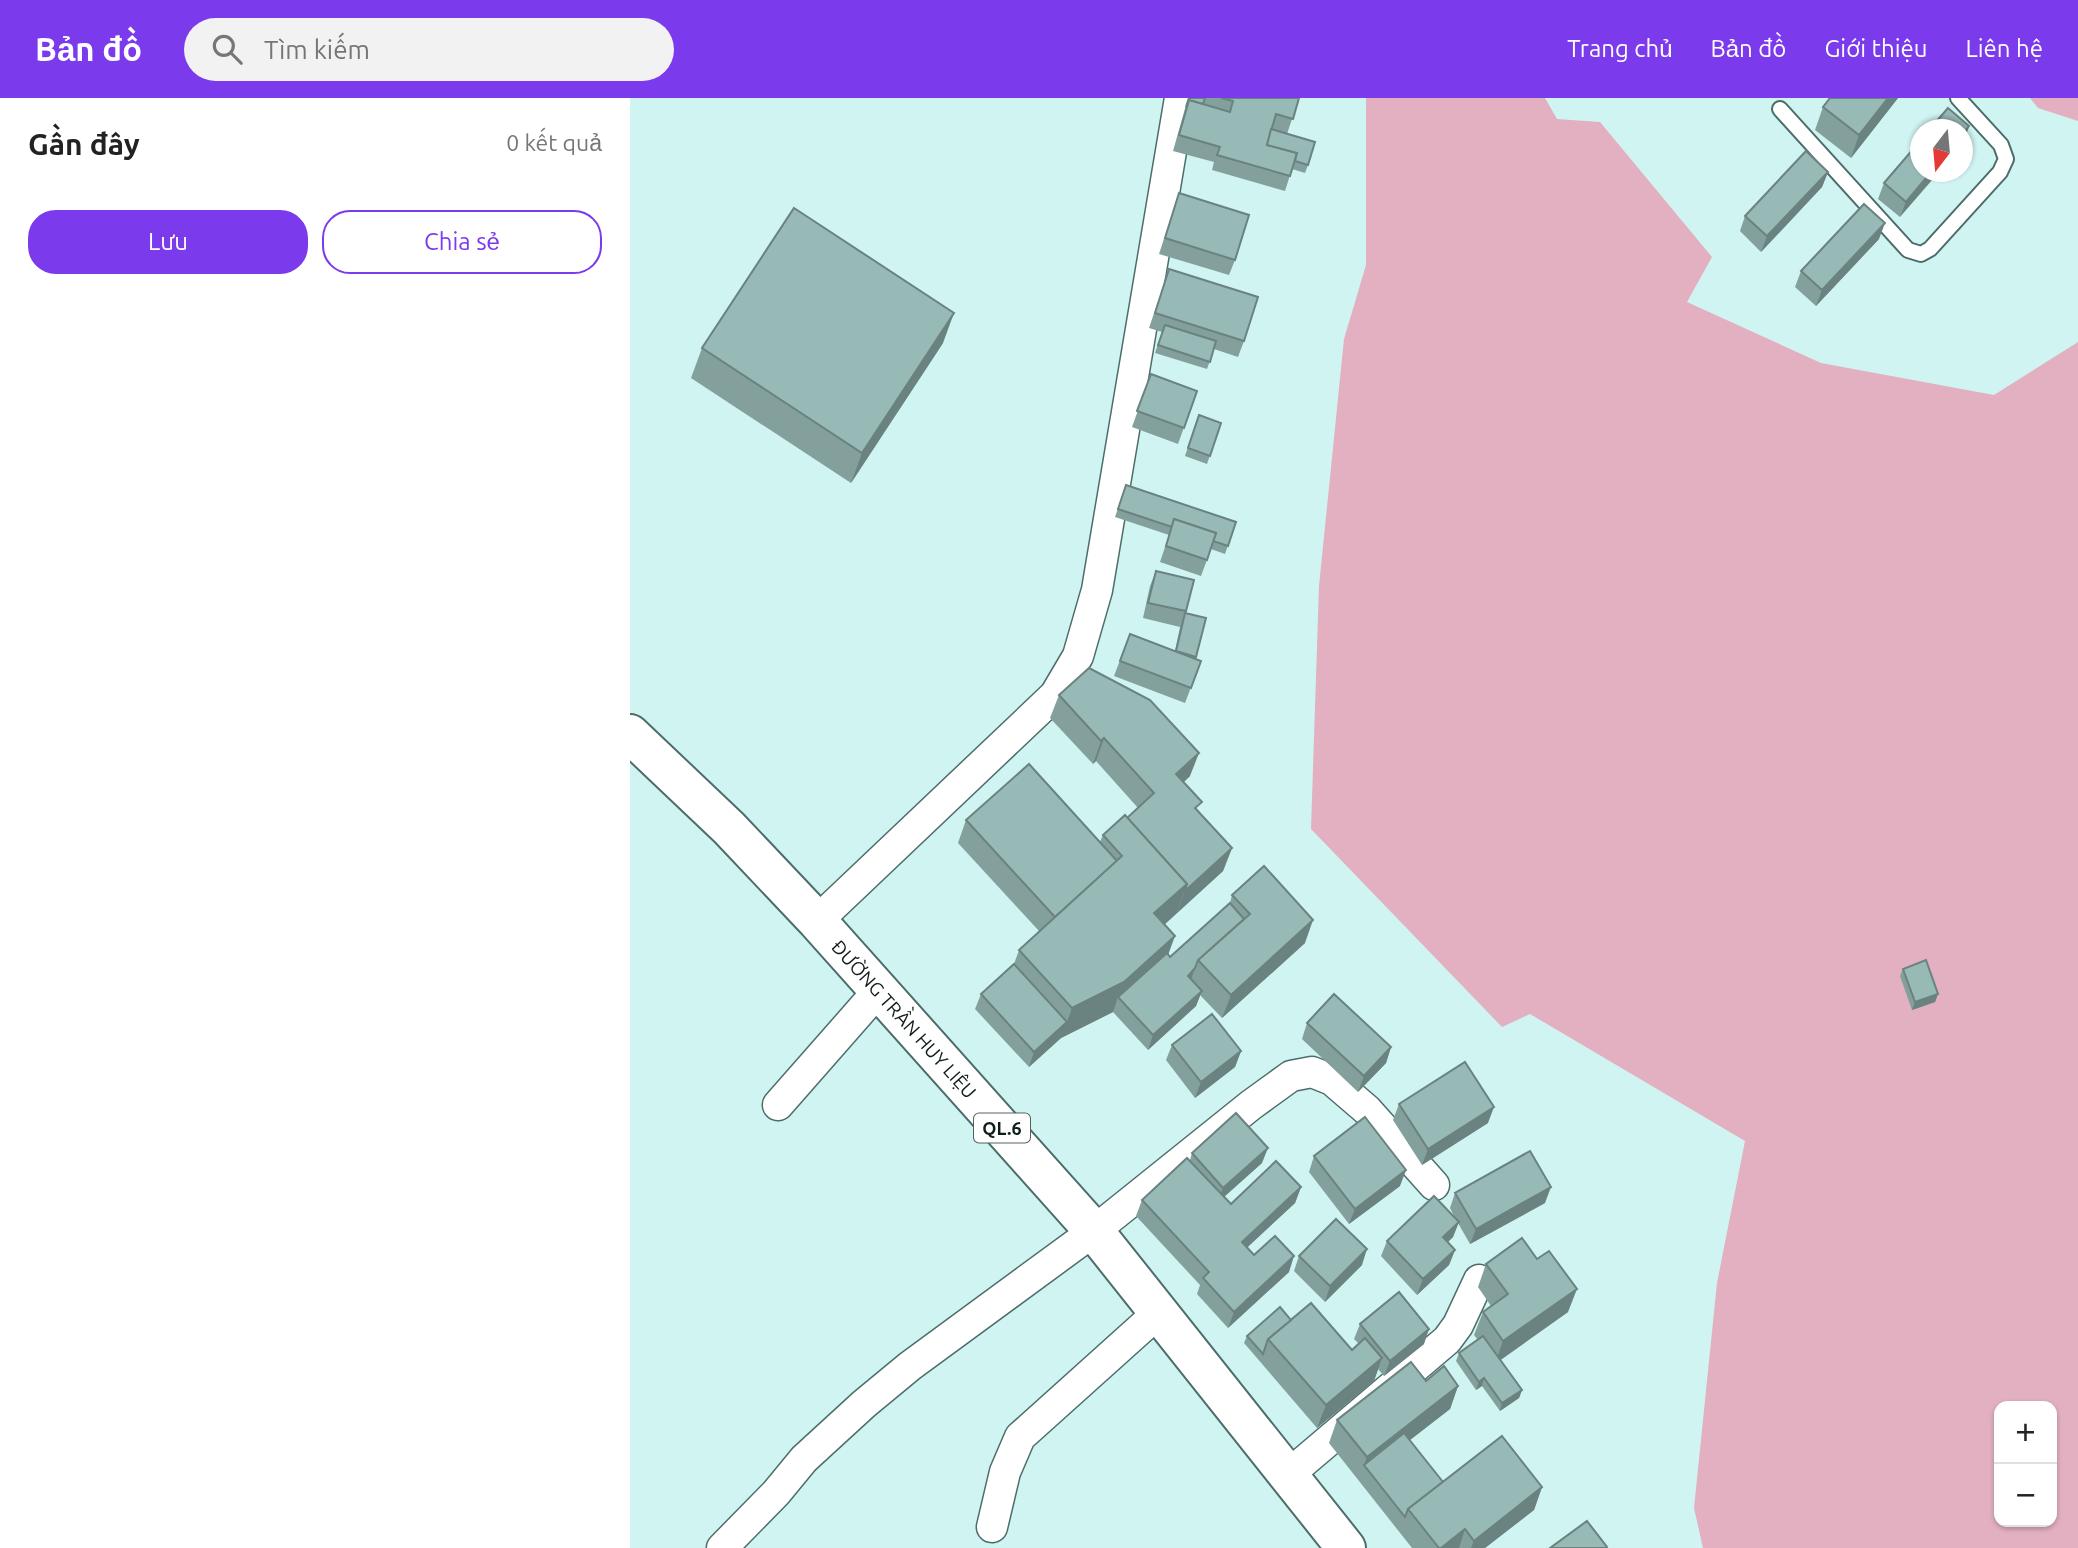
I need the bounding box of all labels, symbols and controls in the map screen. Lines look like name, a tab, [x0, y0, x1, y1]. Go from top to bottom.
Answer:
search box	[184, 18, 674, 81]
text: Bản đồ	[35, 30, 142, 67]
icon: search	[208, 30, 246, 68]
text: Tìm kiếm	[264, 35, 370, 64]
text: Trang chủ	[1567, 35, 1673, 62]
text: Bản đồ	[1711, 35, 1786, 62]
text: Giới thiệu	[1824, 35, 1928, 62]
text: Liên hệ	[1966, 35, 2043, 62]
north arrow	[1910, 119, 1973, 182]
text: Gần đây	[28, 127, 140, 161]
text: 0 kết quả	[506, 130, 602, 155]
button: Lưu	[28, 210, 308, 274]
button: Chia sẻ	[322, 210, 602, 274]
street label: ĐƯỜNG TRẦN HUY LIỆU	[827, 932, 984, 1103]
road number: QL.6	[974, 1113, 1030, 1142]
map controls	[1994, 1401, 2057, 1527]
button: +	[1994, 1401, 2057, 1464]
button: −	[1994, 1464, 2057, 1527]

